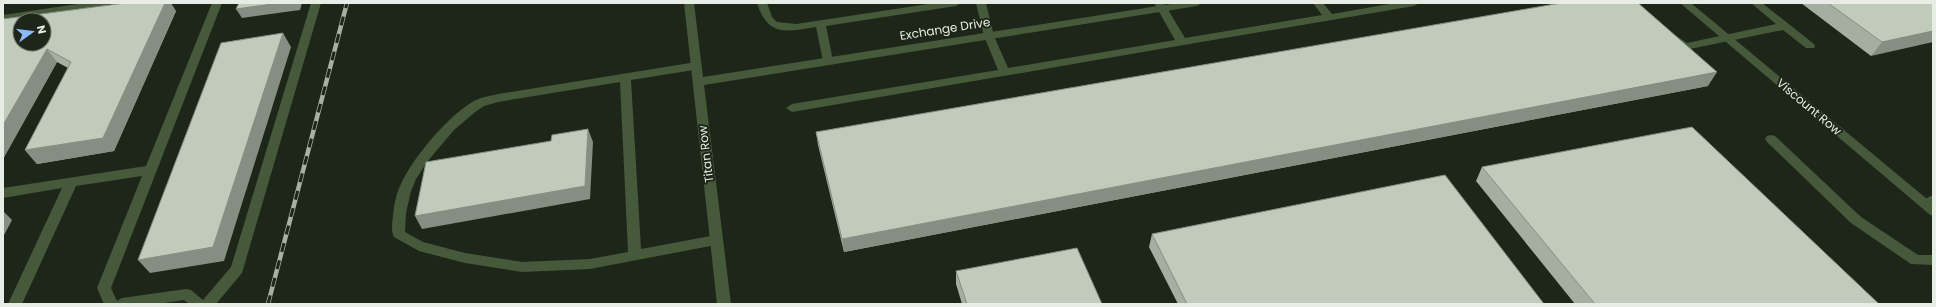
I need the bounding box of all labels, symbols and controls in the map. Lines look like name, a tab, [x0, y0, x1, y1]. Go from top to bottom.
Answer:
north arrow	[12, 12, 52, 52]
street label: Exchange Drive	[898, 13, 991, 44]
text: N	[33, 24, 50, 36]
street label: Viscount Row	[1773, 74, 1846, 139]
street label: Titan Row	[694, 124, 717, 184]

